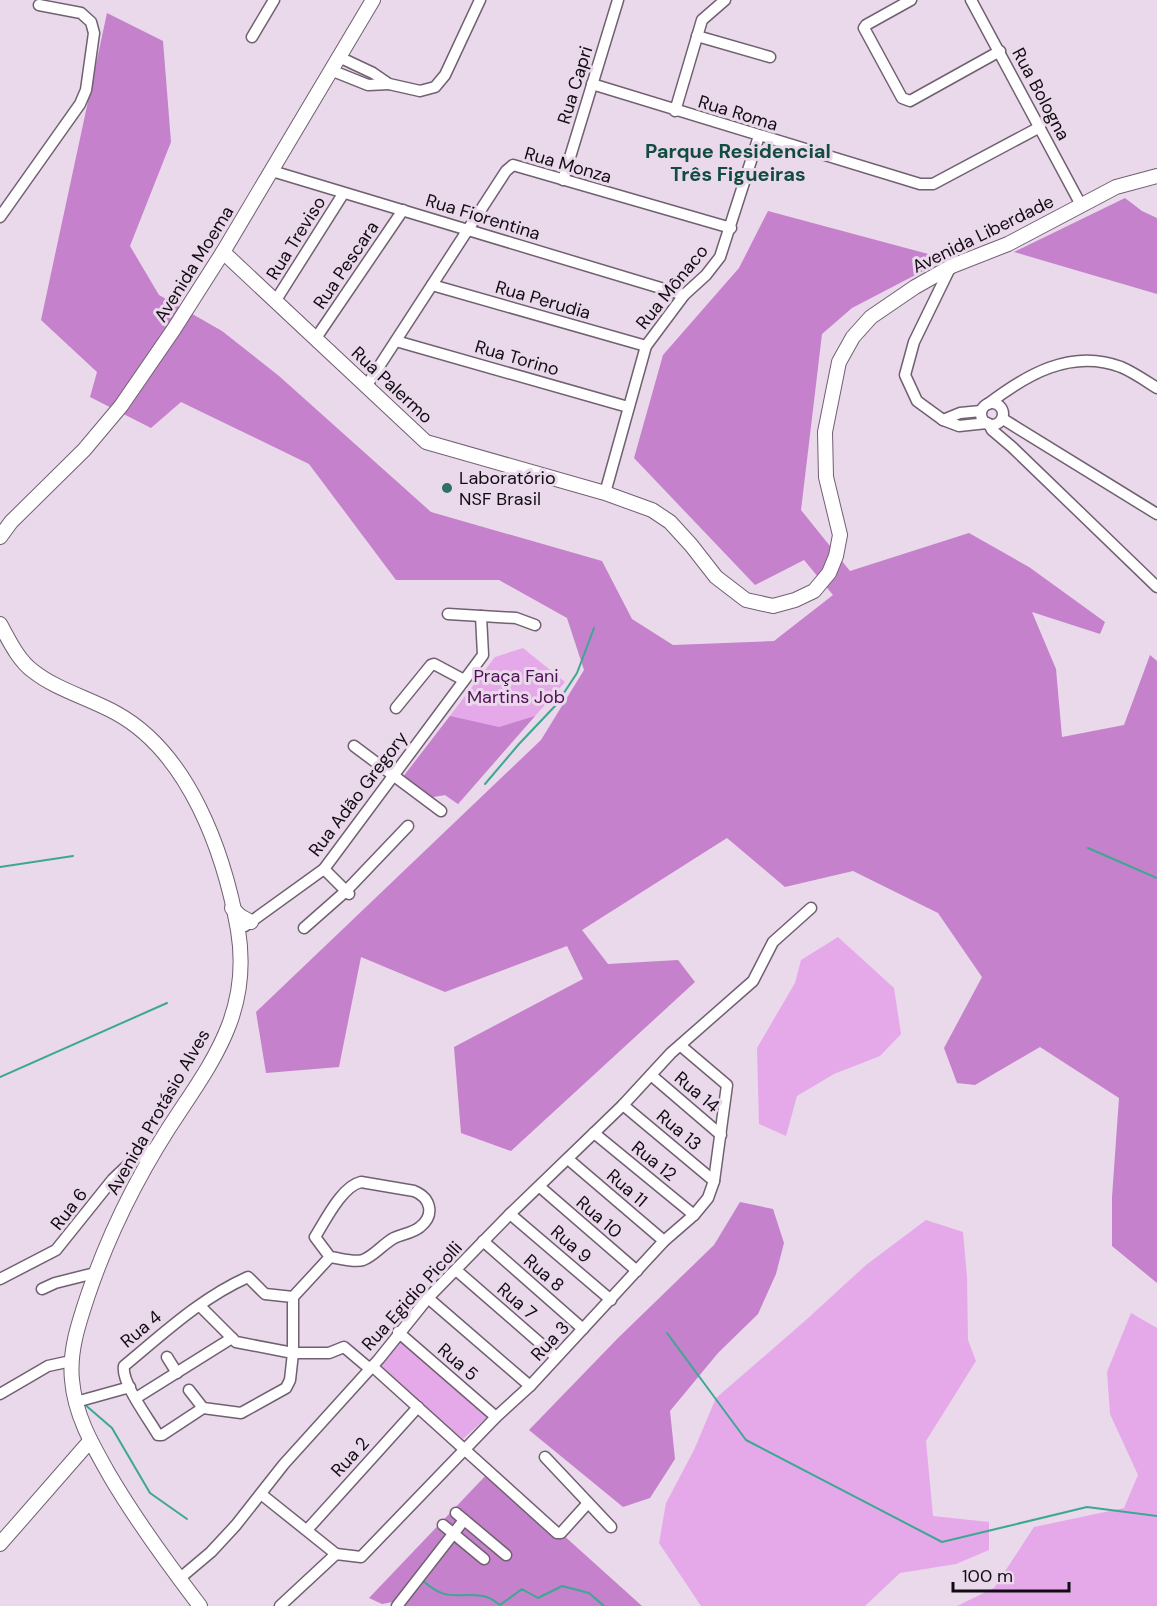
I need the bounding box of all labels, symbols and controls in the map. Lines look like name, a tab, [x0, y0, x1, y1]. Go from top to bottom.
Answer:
street label: Rua Capri	[552, 43, 598, 127]
street label: Rua Bologna	[1007, 44, 1075, 144]
street label: Rua Roma	[695, 90, 781, 136]
district label: Parque Residencial Três Figueiras	[645, 138, 831, 187]
street label: Rua Monza	[522, 141, 614, 189]
street label: Rua Fiorentina	[423, 188, 543, 246]
street label: Avenida Liberdade	[908, 189, 1058, 279]
street label: Rua Treviso	[261, 192, 331, 284]
street label: Avenida Moema	[149, 201, 239, 327]
street label: Rua Pescara	[308, 216, 384, 314]
street label: Rua Mônaco	[630, 240, 714, 334]
street label: Rua Perudia	[493, 275, 593, 325]
street label: Rua Torino	[472, 335, 562, 381]
street label: Rua Palermo	[346, 341, 438, 429]
place label: Laboratório NSF Brasil	[459, 466, 556, 511]
marker: Laboratório NSF Brasil	[440, 481, 454, 495]
park label: Praça Fani Martins Job	[467, 664, 565, 709]
street label: Rua Adão Gregory	[303, 727, 413, 861]
street label: Avenida Protásio Alves	[101, 1025, 215, 1199]
street label: Rua 14	[669, 1066, 725, 1118]
street label: Rua 13	[651, 1104, 707, 1156]
street label: Rua 12	[626, 1135, 682, 1187]
street label: Rua 11	[601, 1164, 653, 1212]
street label: Rua 6	[45, 1183, 93, 1235]
street label: Rua 10	[571, 1190, 627, 1244]
street label: Rua 9	[545, 1220, 597, 1268]
street label: Rua Egidio Picolli	[356, 1236, 468, 1356]
street label: Rua 8	[519, 1249, 569, 1297]
street label: Rua 7	[492, 1277, 542, 1325]
street label: Rua 4	[115, 1305, 167, 1353]
street label: Rua 3	[525, 1316, 575, 1366]
street label: Rua 5	[433, 1338, 483, 1386]
street label: Rua 2	[326, 1432, 374, 1482]
scale bar	[953, 1555, 1068, 1593]
text: 100 m	[962, 1564, 1013, 1588]

